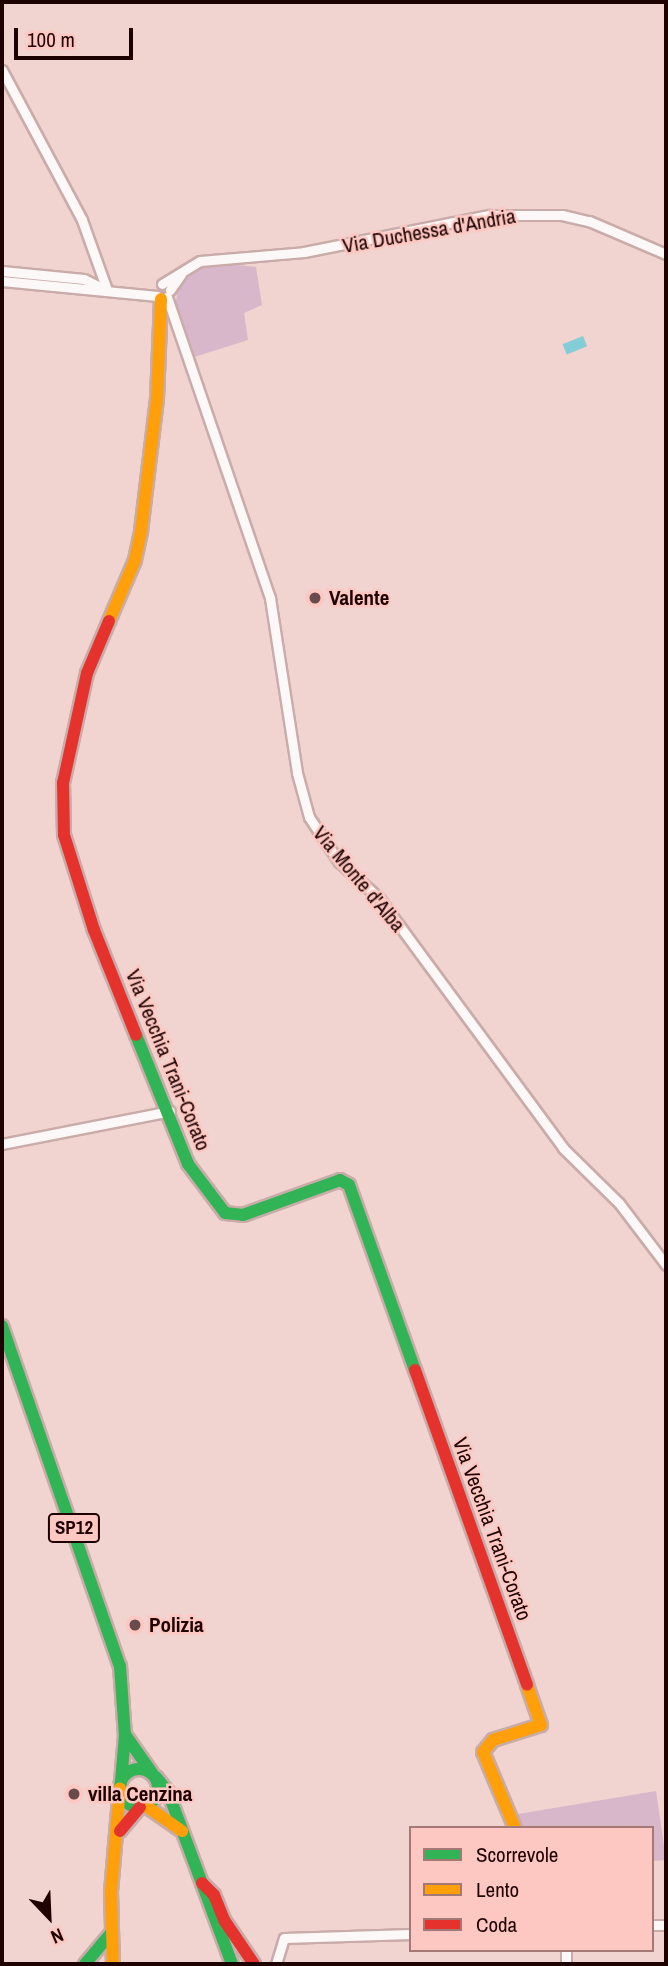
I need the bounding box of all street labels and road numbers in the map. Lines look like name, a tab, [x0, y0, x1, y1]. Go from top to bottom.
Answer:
street label: Via Duchessa d'Andria	[340, 203, 518, 259]
street label: Via Monte d'Alba	[307, 821, 411, 937]
street label: Via Vecchia Trani-Corato	[120, 966, 216, 1154]
street label: Via Vecchia Trani-Corato	[447, 1434, 537, 1624]
road number: SP12	[48, 1512, 100, 1544]

